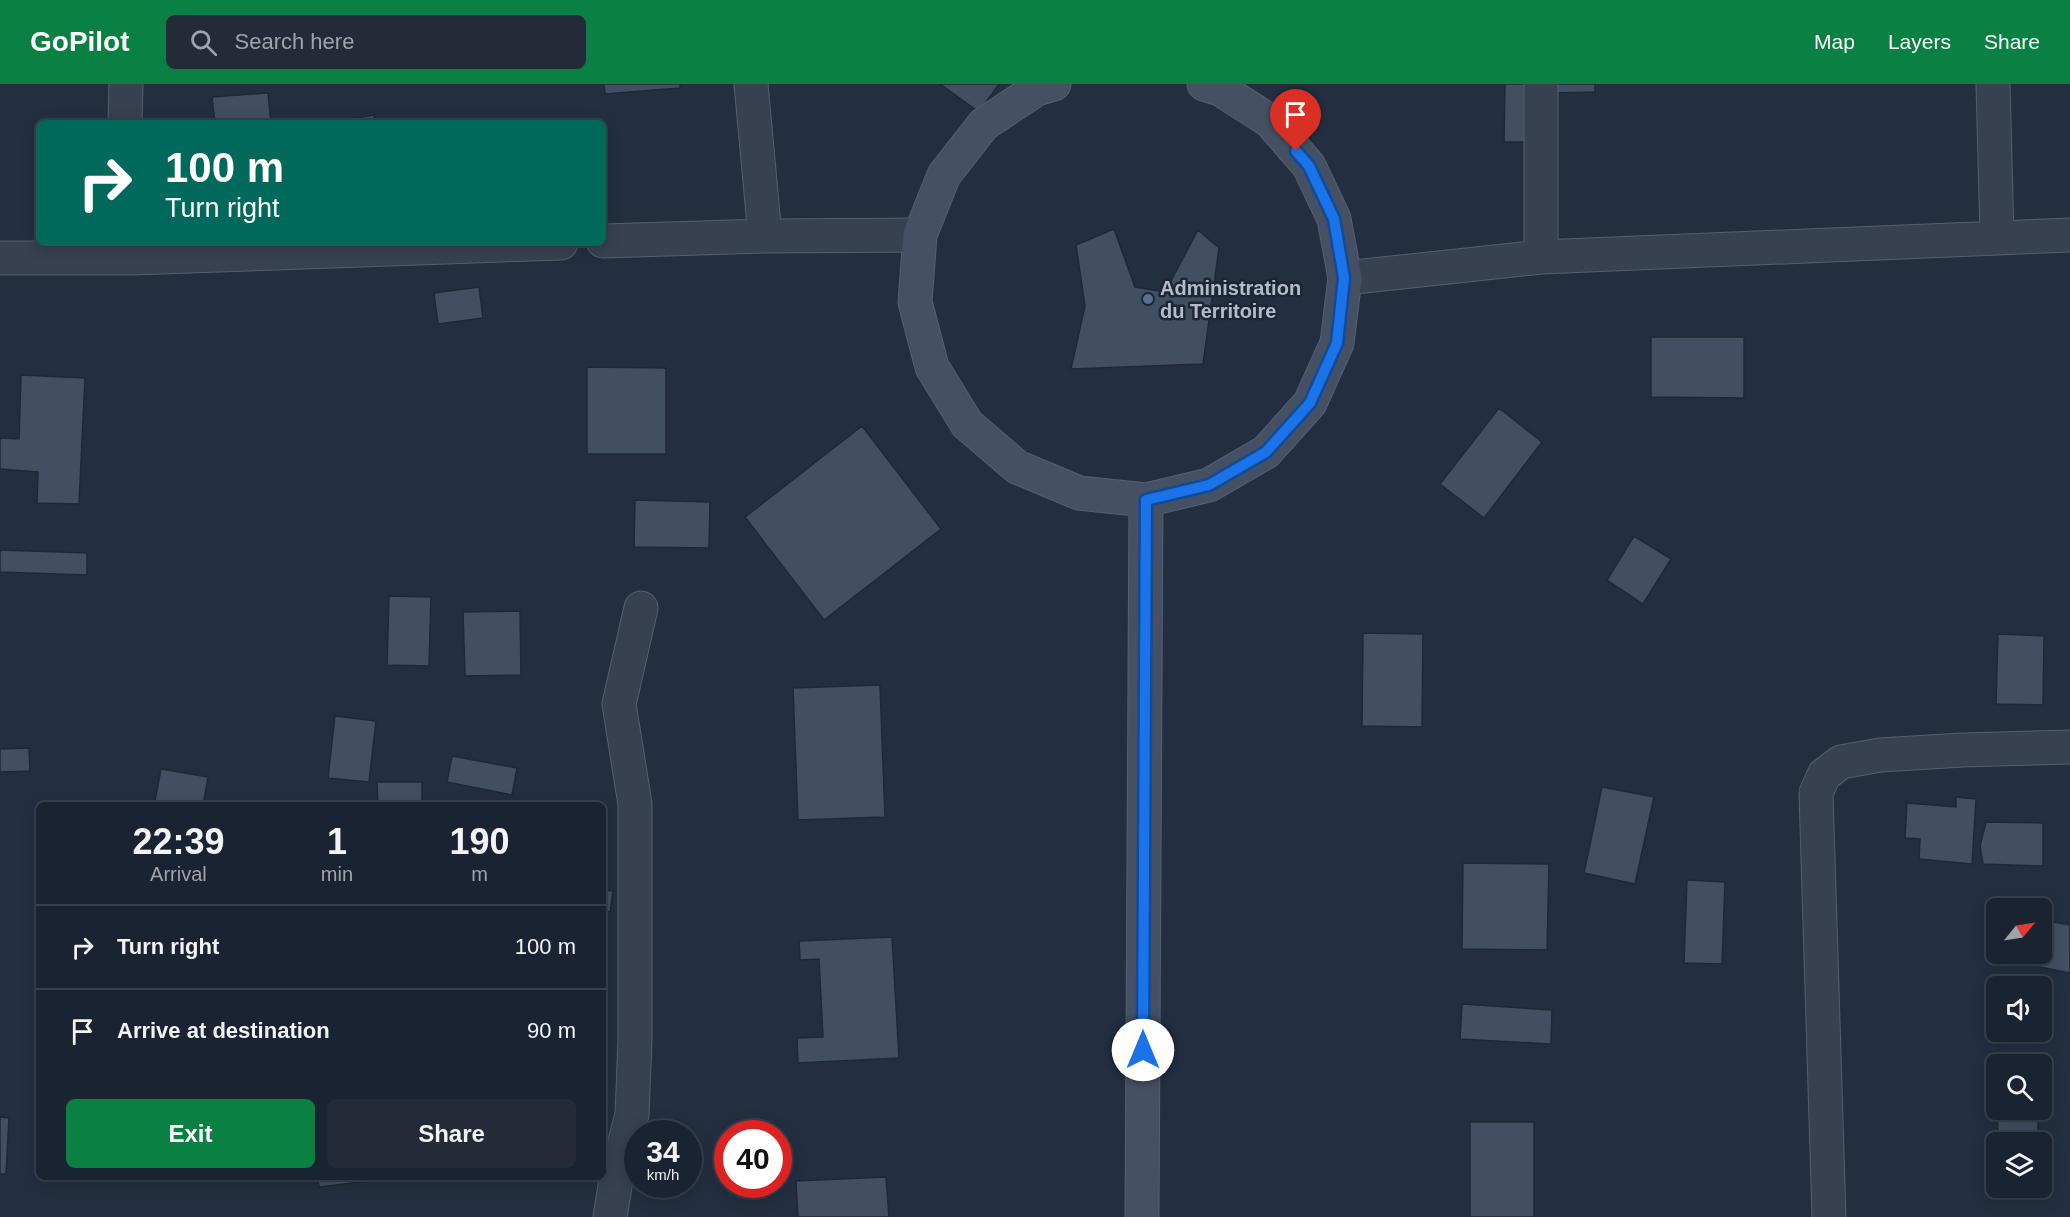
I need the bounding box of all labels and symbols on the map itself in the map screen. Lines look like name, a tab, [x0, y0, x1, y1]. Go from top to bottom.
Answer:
pin	[1270, 89, 1321, 151]
place label: Administration du Territoire	[1160, 277, 1301, 322]
marker: Administration du Territoire	[1141, 292, 1155, 306]
north arrow	[1986, 898, 2052, 964]
position arrow	[1111, 1018, 1175, 1082]
speed limit sign: 40	[714, 1120, 792, 1198]

